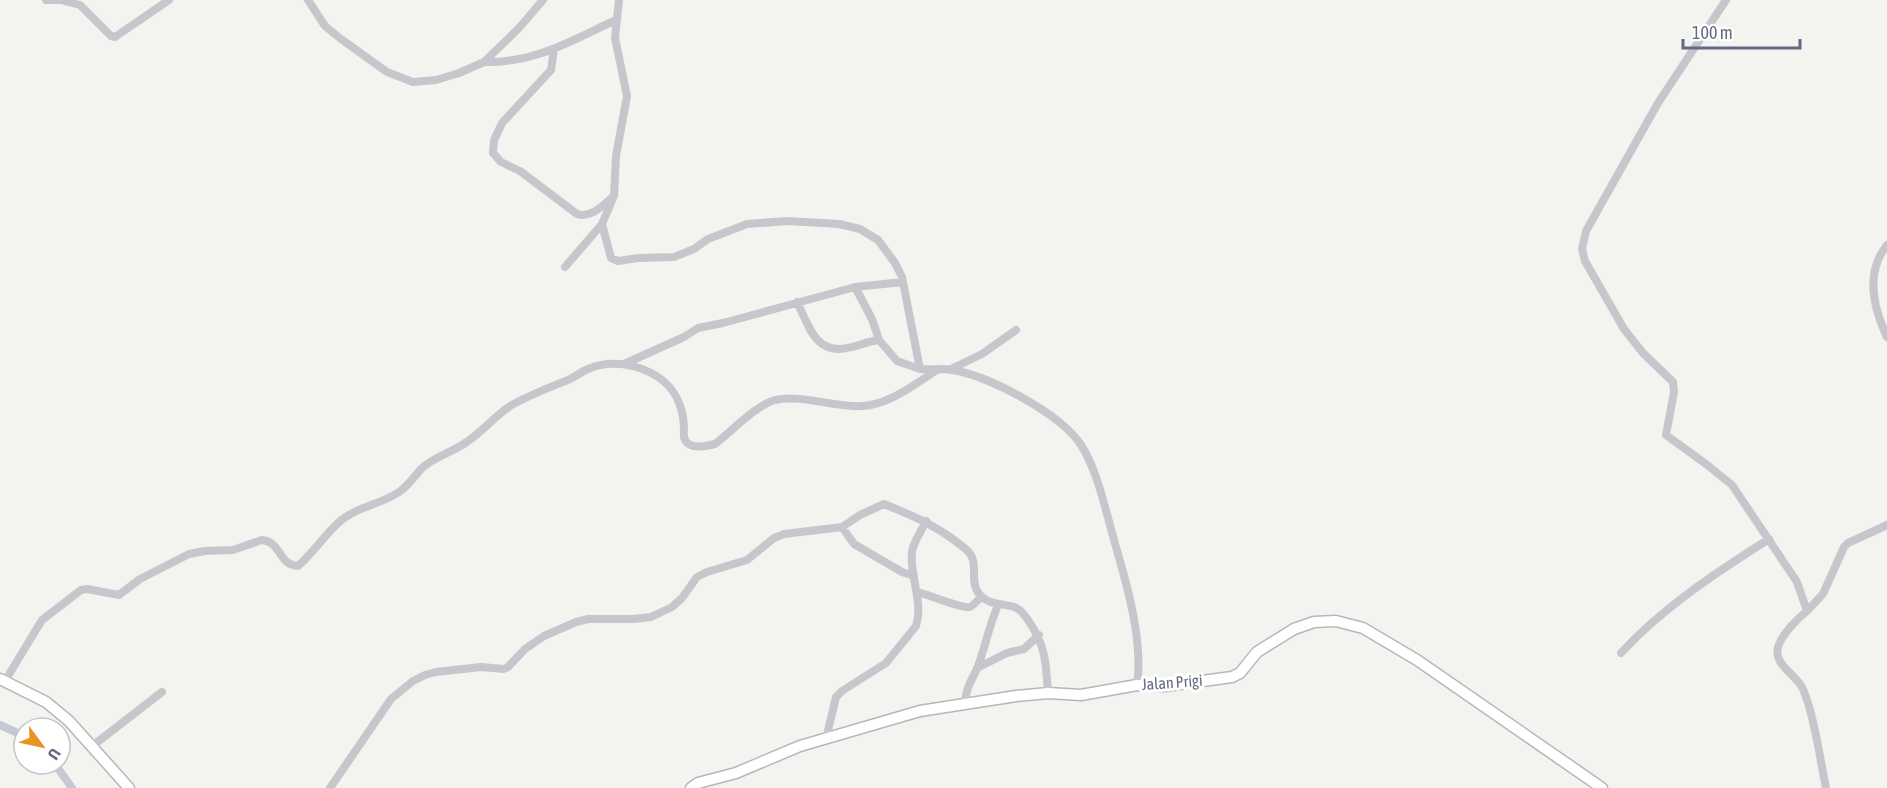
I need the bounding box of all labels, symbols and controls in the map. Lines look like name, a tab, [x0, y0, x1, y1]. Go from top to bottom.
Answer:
scale bar	[1683, 12, 1800, 50]
text: 100 m	[1692, 22, 1733, 43]
street label: Jalan Prigi	[1141, 671, 1203, 694]
north arrow	[12, 716, 72, 776]
text: U	[44, 745, 65, 763]

